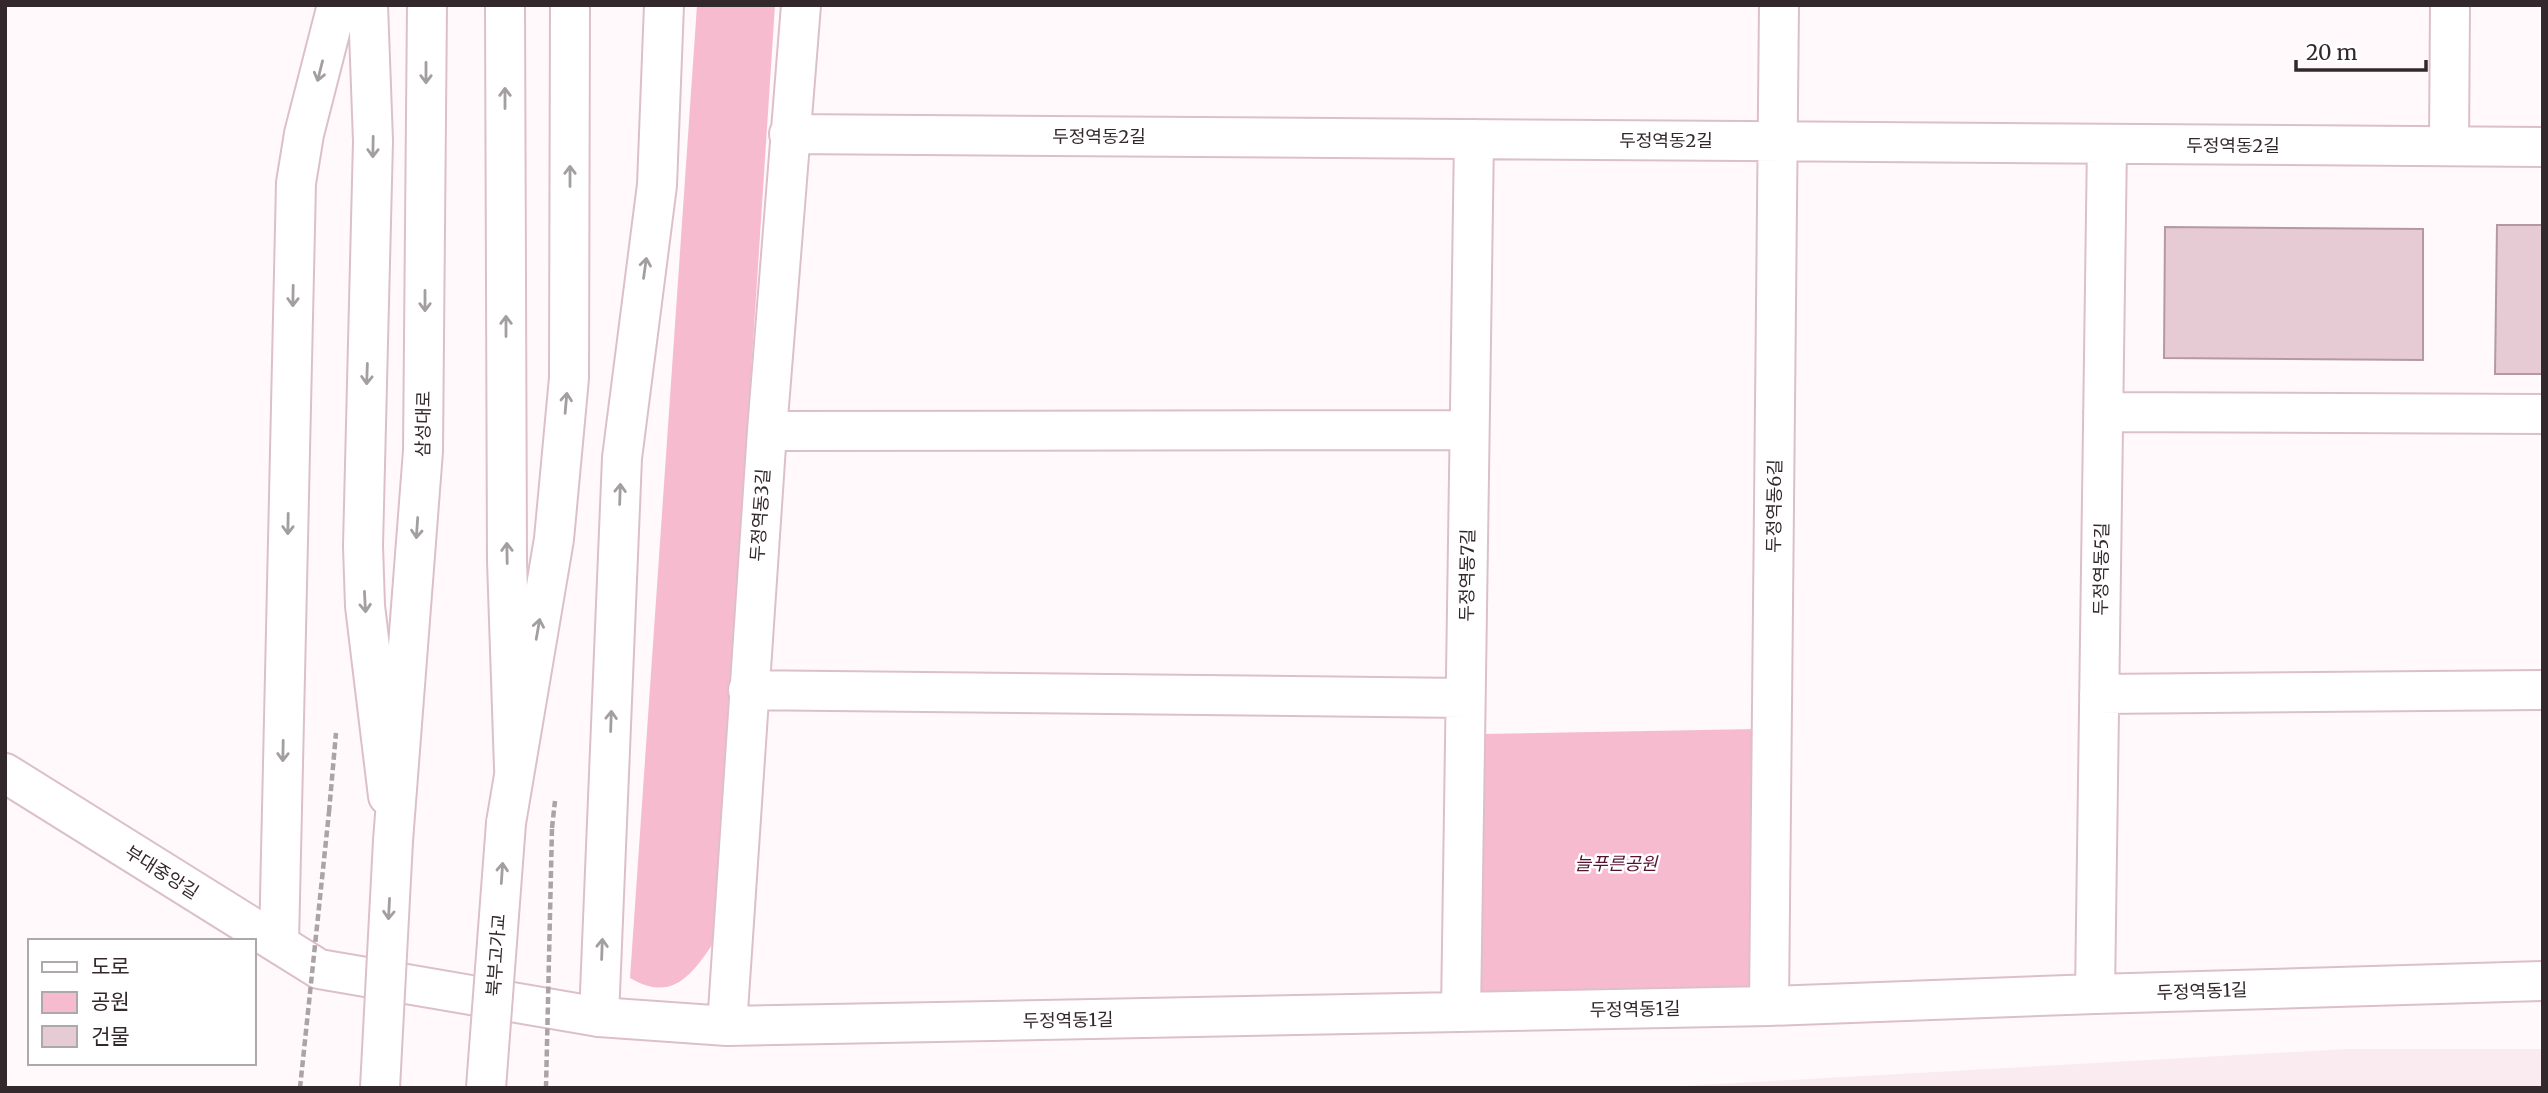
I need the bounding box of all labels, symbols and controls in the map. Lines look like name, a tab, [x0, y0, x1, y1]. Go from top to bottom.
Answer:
scale bar	[2296, 28, 2426, 72]
text: 20 m	[2306, 39, 2358, 66]
one-way arrow	[313, 59, 326, 82]
one-way arrow	[419, 62, 433, 85]
one-way arrow	[498, 87, 512, 110]
street label: 두정역동2길	[1052, 125, 1146, 148]
street label: 두정역동2길	[1619, 129, 1713, 152]
street label: 두정역동2길	[2186, 134, 2280, 157]
one-way arrow	[366, 135, 380, 158]
one-way arrow	[563, 164, 577, 187]
one-way arrow	[639, 257, 652, 280]
one-way arrow	[287, 284, 300, 307]
one-way arrow	[418, 289, 431, 312]
one-way arrow	[499, 314, 513, 337]
one-way arrow	[360, 363, 373, 386]
street label: 삼성대로	[411, 391, 435, 457]
one-way arrow	[560, 392, 573, 415]
street label: 두정역동6길	[1762, 459, 1786, 553]
street label: 두정역동3길	[745, 468, 775, 562]
one-way arrow	[614, 483, 627, 506]
one-way arrow	[282, 512, 295, 535]
one-way arrow	[410, 516, 423, 539]
street label: 두정역동5길	[2089, 522, 2113, 616]
street label: 두정역동7길	[1455, 528, 1479, 622]
one-way arrow	[500, 542, 514, 565]
one-way arrow	[359, 590, 372, 612]
one-way arrow	[532, 618, 545, 640]
one-way arrow	[604, 710, 617, 733]
one-way arrow	[276, 739, 290, 762]
street label: 부대중앙길	[121, 840, 203, 904]
park label: 늘푸른공원	[1575, 852, 1659, 875]
one-way arrow	[496, 862, 509, 885]
one-way arrow	[383, 897, 396, 920]
street label: 북부고가교	[482, 913, 510, 997]
one-way arrow	[595, 937, 608, 960]
legend	[28, 939, 256, 1065]
text: 도로	[91, 953, 130, 980]
street label: 두정역동1길	[2156, 978, 2248, 1004]
text: 공원	[91, 988, 130, 1015]
street label: 두정역동1길	[1589, 997, 1681, 1021]
street label: 두정역동1길	[1022, 1008, 1114, 1032]
text: 건물	[91, 1023, 130, 1050]

